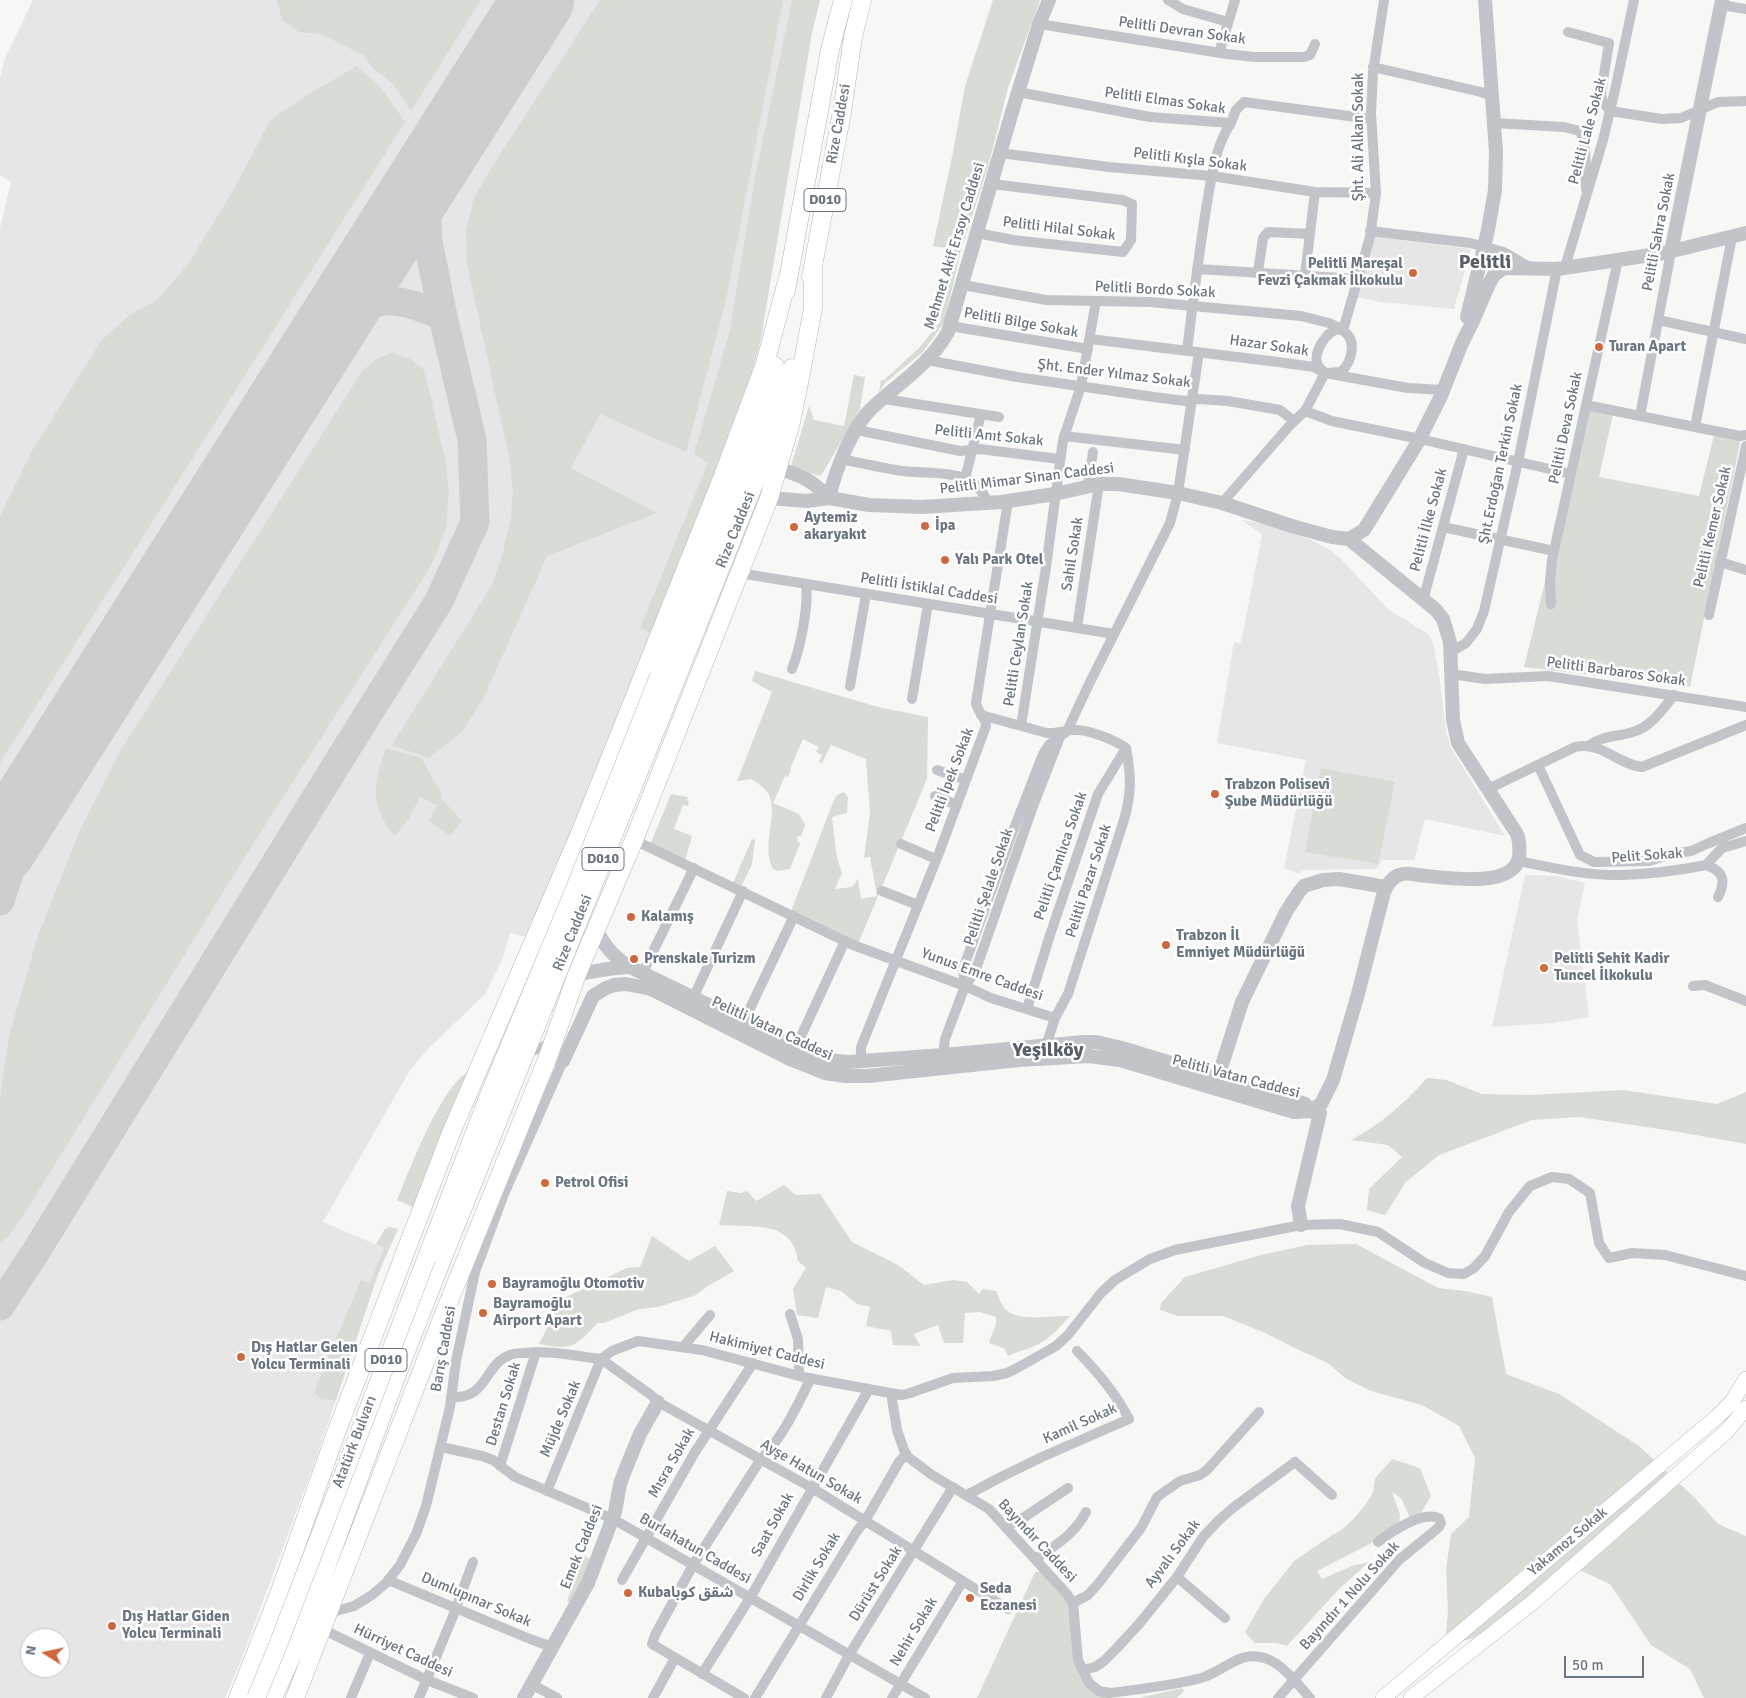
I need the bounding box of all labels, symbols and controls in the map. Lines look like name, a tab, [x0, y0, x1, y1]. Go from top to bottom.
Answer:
street label: Pelitli Devran Sokak	[1117, 13, 1247, 49]
street label: Şht. Ali Alkan Sokak	[1350, 73, 1368, 201]
street label: Pelitli Lale Sokak	[1565, 76, 1611, 186]
street label: Rize Caddesi	[823, 83, 855, 165]
street label: Pelitli Elmas Sokak	[1103, 84, 1227, 118]
street label: Pelitli Kışla Sokak	[1132, 144, 1248, 176]
street label: Mehmet Akif Ersoy Caddesi	[921, 160, 989, 332]
street label: Pelitli Sahra Sokak	[1639, 171, 1679, 293]
road number: D010	[804, 188, 846, 212]
street label: Pelitli Hilal Sokak	[1002, 213, 1116, 245]
district label: Pelitli	[1459, 251, 1511, 275]
place label: Pelitli Mareşal Fevzi Çakmak İlkokulu	[1257, 255, 1403, 290]
marker: Pelitli Mareşal Fevzi Çakmak İlkokulu	[1407, 267, 1419, 279]
street label: Pelitli Bordo Sokak	[1094, 278, 1216, 302]
street label: Pelitli Bilge Sokak	[962, 304, 1080, 342]
street label: Hazar Sokak	[1228, 332, 1310, 360]
place label: Turan Apart	[1609, 338, 1686, 356]
marker: Turan Apart	[1593, 341, 1605, 353]
street label: Şht. Ender Yılmaz Sokak	[1037, 356, 1191, 392]
street label: Pelitli Deva Sokak	[1545, 370, 1587, 486]
street label: Şht.Erdoğan Terkin Sokak	[1475, 382, 1527, 546]
street label: Pelitli Anıt Sokak	[934, 421, 1044, 451]
street label: Pelitli Mimar Sinan Caddesi	[939, 459, 1115, 499]
street label: Pelitli Kemer Sokak	[1690, 464, 1736, 590]
street label: Pelitli İlke Sokak	[1407, 466, 1451, 574]
street label: Rize Caddesi	[712, 489, 760, 571]
place label: Aytemiz akaryakıt	[804, 509, 866, 544]
street label: Sahil Sokak	[1058, 516, 1088, 592]
place label: İpa	[935, 517, 955, 535]
marker: İpa	[919, 520, 931, 532]
marker: Aytemiz akaryakıt	[788, 521, 800, 533]
place label: Yalı Park Otel	[955, 551, 1043, 569]
marker: Yalı Park Otel	[939, 554, 951, 566]
street label: Pelitli İstiklal Caddesi	[859, 569, 999, 609]
street label: Pelitli Ceylan Sokak	[1000, 580, 1038, 708]
street label: Pelitli Barbaros Sokak	[1545, 653, 1687, 691]
street label: Pelitli İpek Sokak	[922, 725, 978, 835]
place label: Trabzon Polisevi Şube Müdürlüğü	[1225, 776, 1332, 811]
marker: Trabzon Polisevi Şube Müdürlüğü	[1209, 788, 1221, 800]
street label: Pelitli Çamlıca Sokak	[1031, 789, 1091, 923]
street label: Pelitli Pazar Sokak	[1062, 822, 1116, 940]
street label: Pelitli Şelale Sokak	[961, 826, 1017, 948]
street label: Pelit Sokak	[1611, 845, 1683, 867]
road number: D010	[582, 848, 624, 871]
street label: Rize Caddesi	[549, 892, 597, 974]
place label: Kalamış	[641, 908, 694, 926]
marker: Kalamış	[625, 911, 637, 923]
place label: Trabzon İl Emniyet Müdürlüğü	[1176, 927, 1305, 962]
marker: Trabzon İl Emniyet Müdürlüğü	[1160, 939, 1172, 951]
street label: Yunus Emre Caddesi	[919, 945, 1045, 1005]
place label: Prenskale Turizm	[644, 950, 756, 968]
place label: Pelitli Şehit Kadir Tuncel İlkokulu	[1554, 950, 1669, 985]
marker: Prenskale Turizm	[628, 953, 640, 965]
marker: Pelitli Şehit Kadir Tuncel İlkokulu	[1538, 962, 1550, 974]
street label: Pelitli Vatan Caddesi	[709, 993, 835, 1065]
district label: Yeşilköy	[1013, 1039, 1083, 1063]
street label: Pelitli Vatan Caddesi	[1170, 1051, 1302, 1103]
place label: Petrol Ofisi	[555, 1174, 629, 1192]
marker: Petrol Ofisi	[539, 1177, 551, 1189]
place label: Bayramoğlu Otomotiv	[502, 1275, 644, 1293]
marker: Bayramoğlu Otomotiv	[486, 1278, 498, 1290]
place label: Bayramoğlu Airport Apart	[493, 1295, 582, 1330]
street label: Barış Caddesi	[428, 1305, 460, 1393]
marker: Bayramoğlu Airport Apart	[477, 1307, 489, 1319]
street label: Hakimiyet Caddesi	[707, 1328, 827, 1374]
place label: Dış Hatlar Gelen Yolcu Terminali	[251, 1339, 358, 1374]
road number: D010	[365, 1348, 407, 1372]
marker: Dış Hatlar Gelen Yolcu Terminali	[235, 1351, 247, 1363]
street label: Destan Sokak	[483, 1360, 525, 1448]
street label: Müjde Sokak	[537, 1378, 585, 1460]
street label: Atatürk Bulvarı	[329, 1393, 381, 1491]
street label: Kamil Sokak	[1040, 1400, 1120, 1448]
street label: Mısra Sokak	[645, 1425, 699, 1501]
street label: Ayşe Hatun Sokak	[757, 1436, 865, 1508]
street label: Saat Sokak	[748, 1490, 798, 1560]
street label: Bayındır Caddesi	[994, 1496, 1080, 1586]
street label: Emek Caddesi	[557, 1502, 607, 1592]
street label: Yakamoz Sokak	[1525, 1504, 1611, 1580]
street label: Burlahatun Caddesi	[636, 1510, 754, 1588]
street label: Ayvalı Sokak	[1141, 1516, 1205, 1592]
street label: Dirlik Sokak	[789, 1529, 845, 1605]
street label: Bayındır 1 Nolu Sokak	[1296, 1538, 1404, 1654]
street label: Dürüst Sokak	[846, 1543, 906, 1625]
street label: Dumlupınar Sokak	[418, 1569, 534, 1631]
place label: Seda Eczanesi	[980, 1580, 1037, 1615]
place label: Kubaشقق كوبا	[638, 1584, 734, 1602]
marker: Kubaشقق كوبا	[622, 1587, 634, 1599]
marker: Seda Eczanesi	[964, 1592, 976, 1604]
street label: Nehir Sokak	[886, 1594, 942, 1670]
place label: Dış Hatlar Giden Yolcu Terminali	[122, 1608, 230, 1643]
marker: Dış Hatlar Giden Yolcu Terminali	[106, 1620, 118, 1632]
street label: Hürriyet Caddesi	[351, 1620, 455, 1682]
north arrow	[20, 1628, 70, 1678]
text: N	[22, 1644, 40, 1657]
scale bar	[1566, 1646, 1646, 1678]
text: 50 m	[1572, 1656, 1603, 1674]

